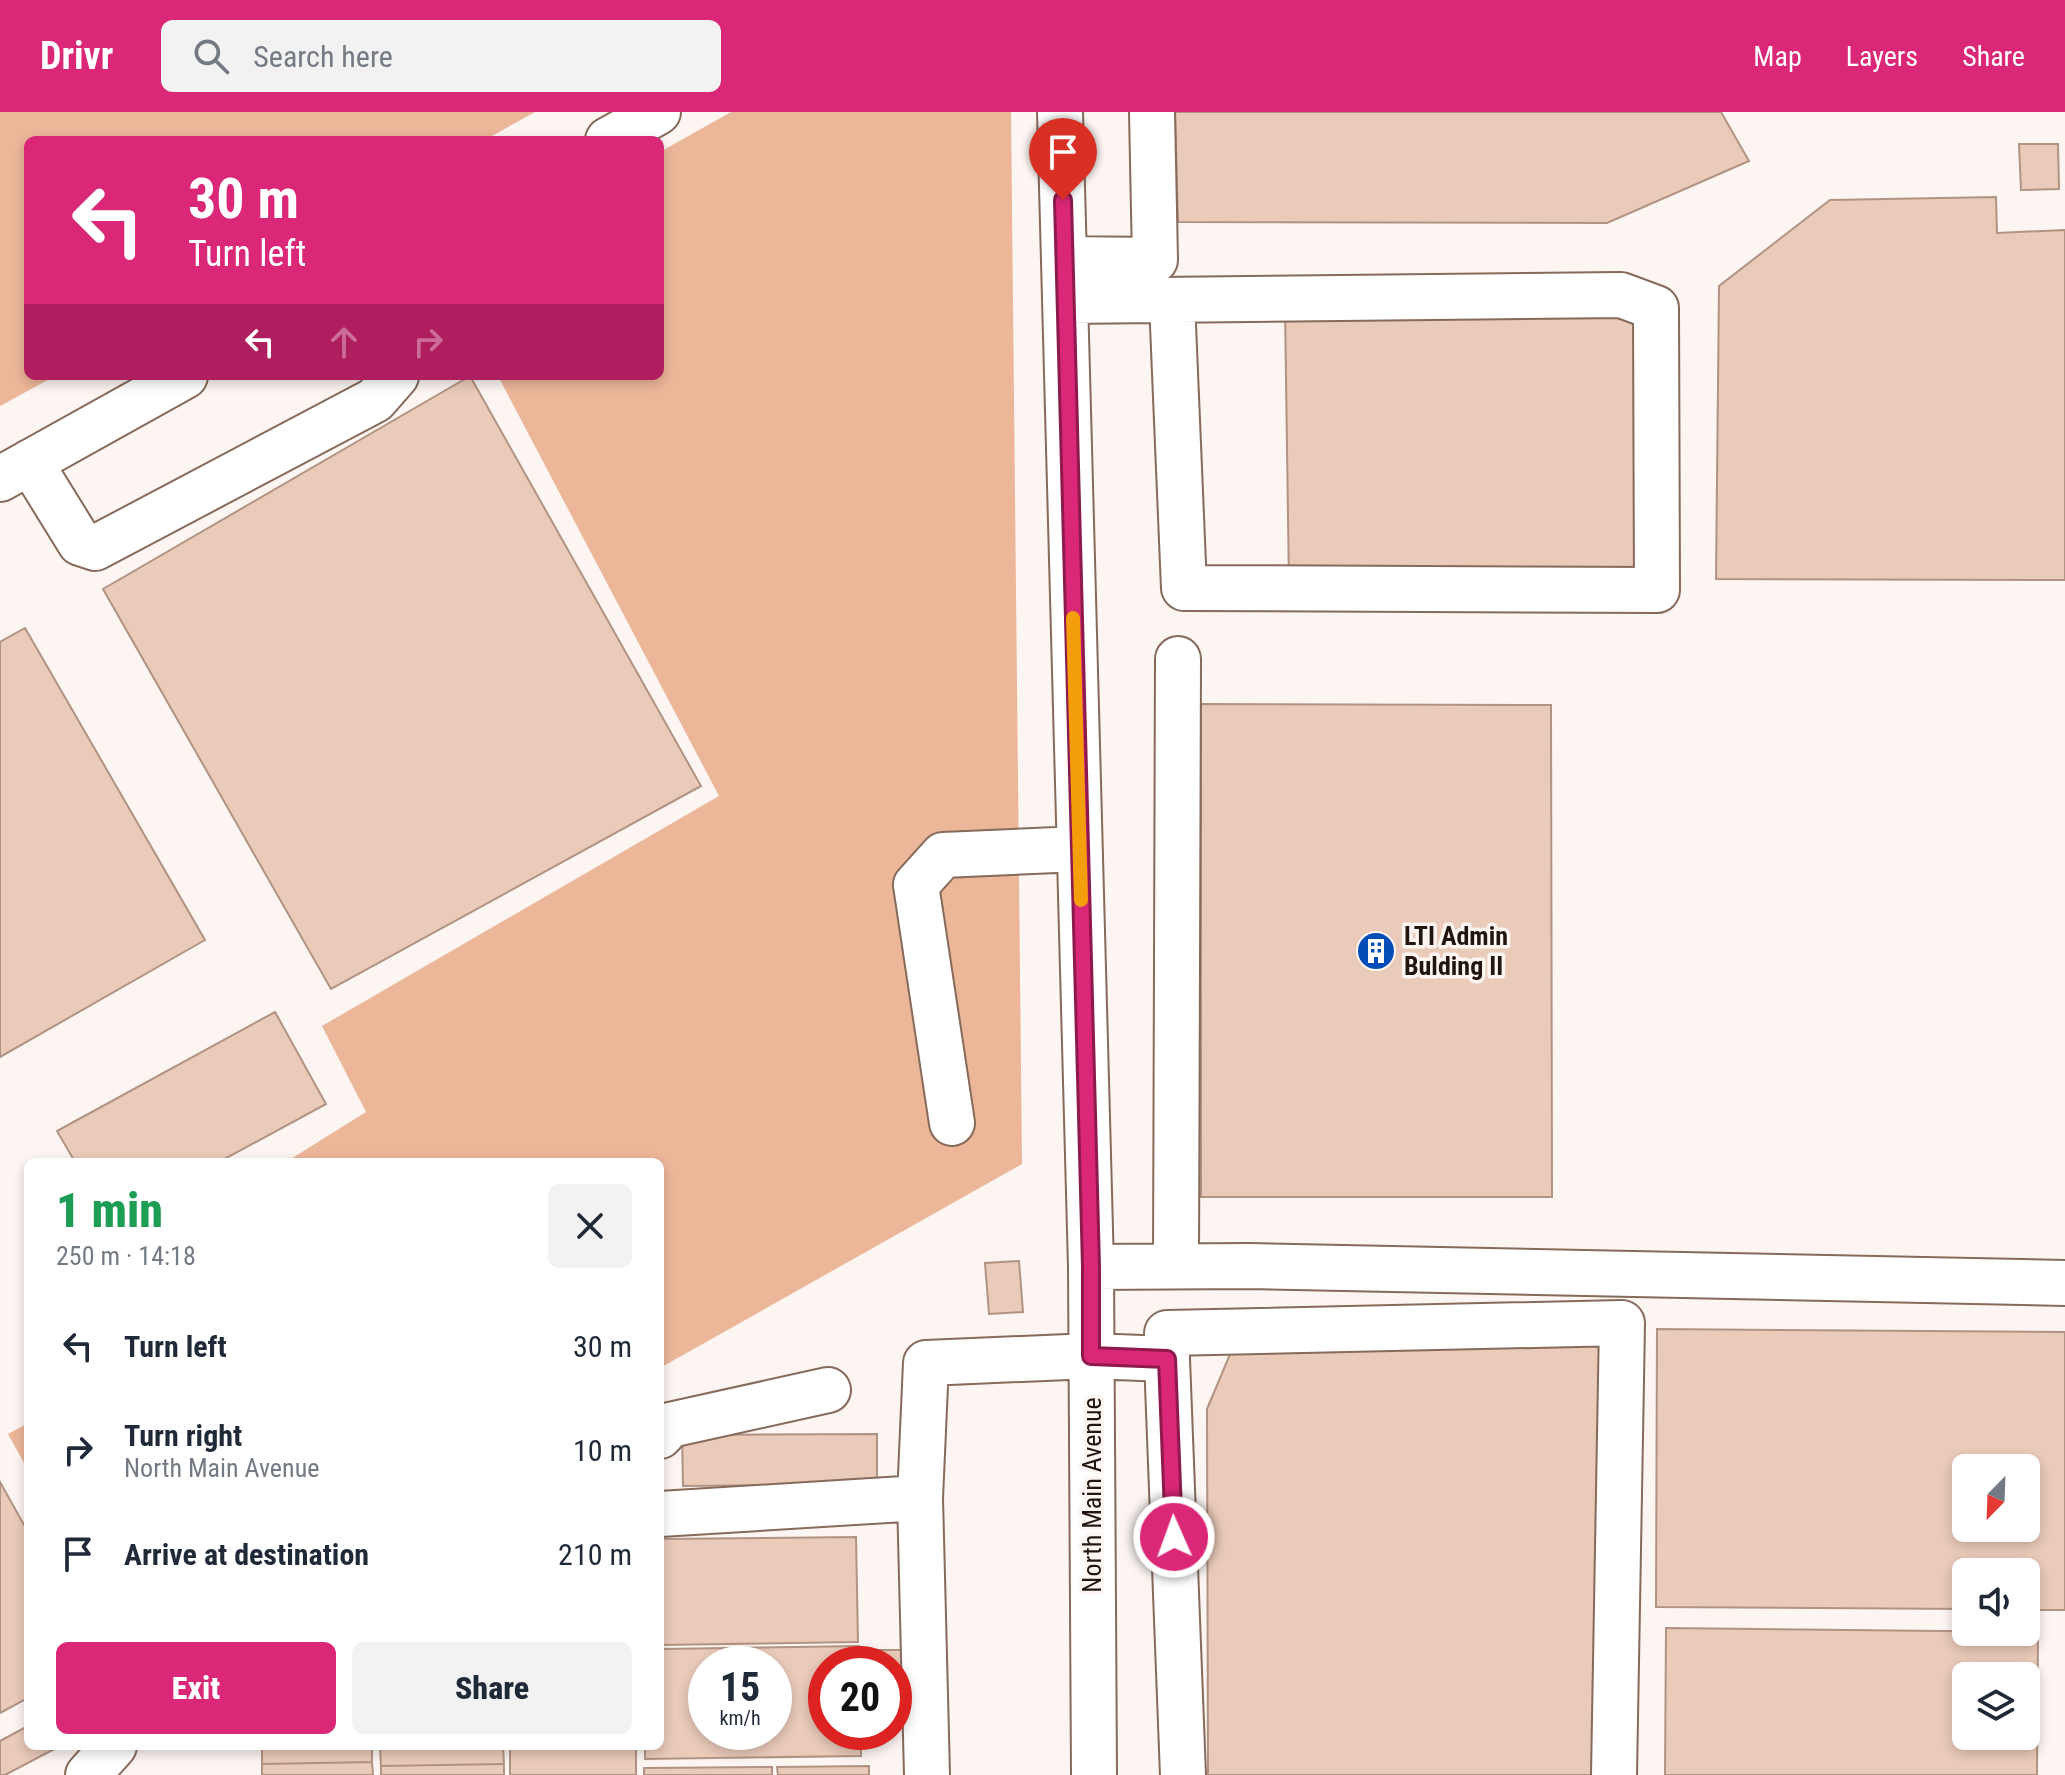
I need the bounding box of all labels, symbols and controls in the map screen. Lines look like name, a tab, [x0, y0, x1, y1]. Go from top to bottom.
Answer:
search box	[161, 20, 721, 92]
text: Drivr	[40, 34, 113, 78]
icon: search	[189, 34, 233, 78]
text: Search here	[253, 39, 393, 74]
text: Map	[1753, 40, 1802, 73]
text: Layers	[1846, 40, 1918, 73]
text: Share	[1962, 40, 2025, 73]
pin	[1029, 118, 1097, 200]
icon: arrive	[1041, 130, 1085, 174]
text: 30 m	[188, 166, 299, 232]
icon: left	[56, 168, 160, 272]
text: Turn left	[188, 233, 306, 275]
icon: left	[238, 320, 282, 364]
icon: ahead	[322, 320, 366, 364]
icon: right	[406, 320, 450, 364]
place label: LTI Admin Bulding II	[1404, 921, 1508, 981]
building icon: LTI Admin Bulding II	[1355, 930, 1397, 972]
text: 1 min	[56, 1182, 163, 1239]
button: close	[548, 1184, 632, 1268]
text: 250 m · 14:18	[56, 1241, 196, 1271]
icon: left	[56, 1324, 100, 1368]
text: Turn left	[124, 1329, 227, 1364]
text: 30 m	[573, 1329, 632, 1364]
street label: North Main Avenue	[1077, 1397, 1107, 1593]
text: Turn right	[124, 1418, 242, 1453]
icon: right	[56, 1428, 100, 1472]
text: 10 m	[573, 1433, 632, 1468]
text: North Main Avenue	[124, 1453, 319, 1483]
north arrow	[1952, 1454, 2040, 1542]
map controls	[1952, 1454, 2040, 1750]
position arrow	[1132, 1495, 1216, 1579]
icon: arrive	[56, 1532, 100, 1576]
text: Arrive at destination	[124, 1537, 369, 1572]
text: 210 m	[558, 1537, 632, 1572]
button: sound	[1952, 1558, 2040, 1646]
button: Exit	[56, 1642, 336, 1734]
button: Share	[352, 1642, 632, 1734]
speed limit sign: 20	[808, 1646, 912, 1750]
button: layers	[1952, 1662, 2040, 1750]
text: 15	[720, 1664, 760, 1711]
text: km/h	[719, 1706, 761, 1730]

